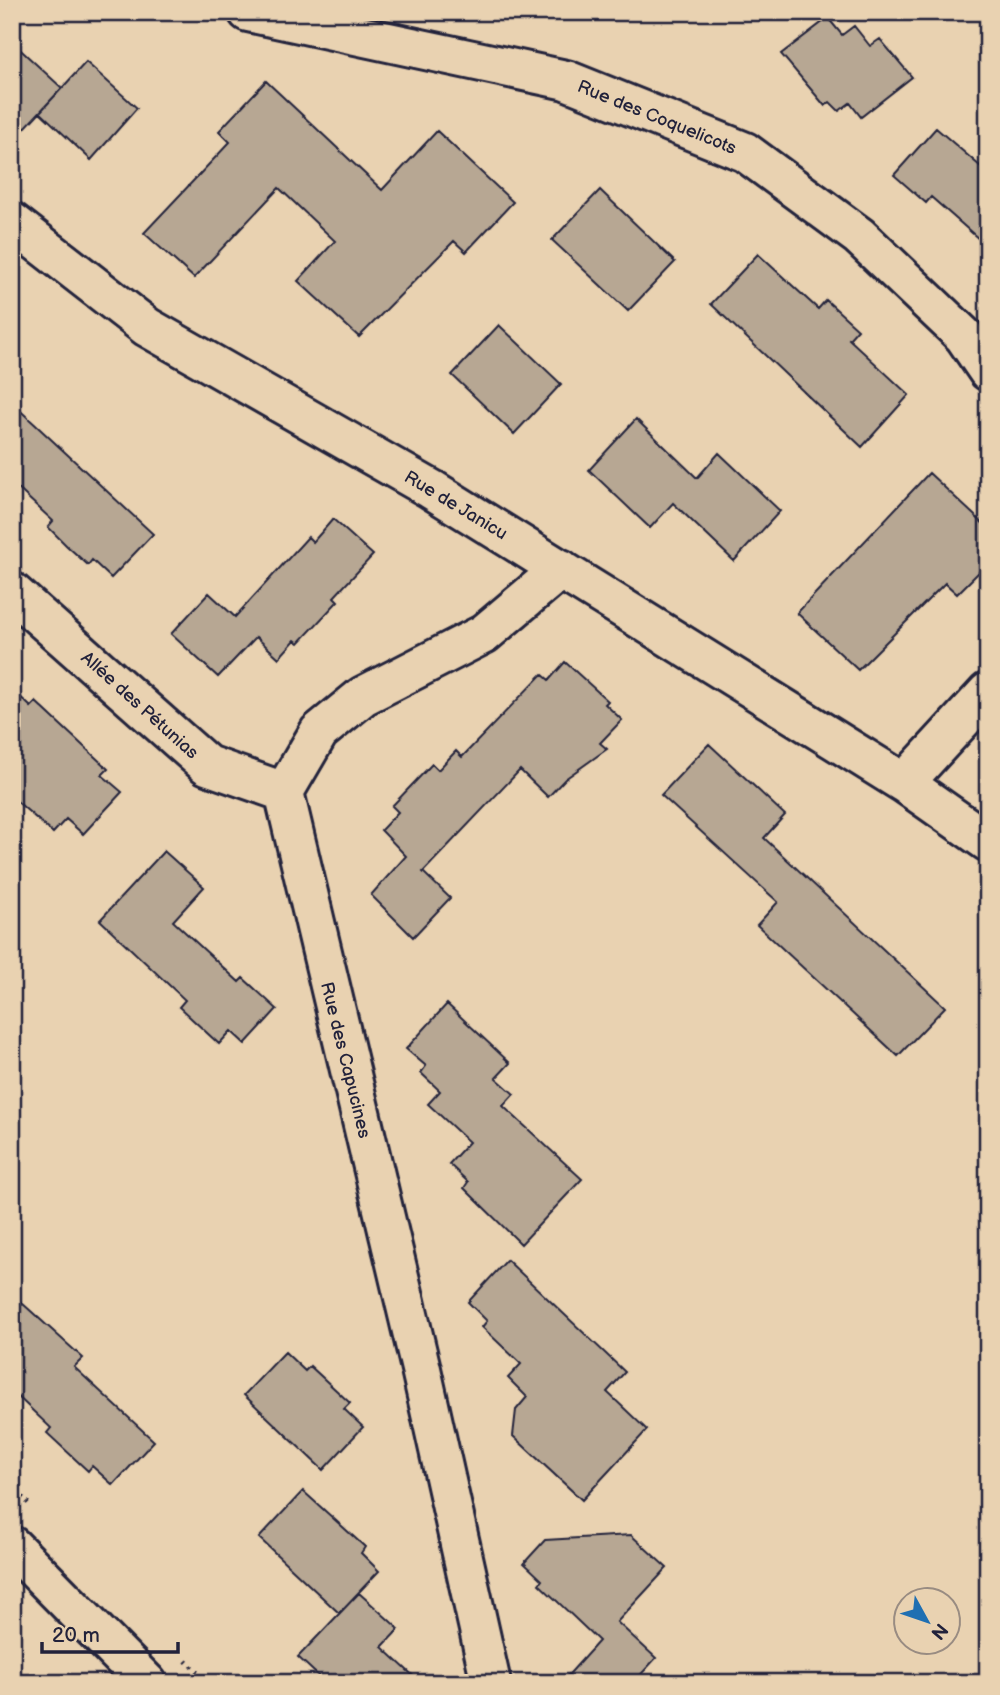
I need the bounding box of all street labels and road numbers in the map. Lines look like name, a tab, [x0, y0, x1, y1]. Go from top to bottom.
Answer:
street label: Rue des Coquelicots	[574, 76, 739, 159]
street label: Rue de Janicu	[400, 466, 511, 544]
street label: Allée des Pétunias	[77, 647, 203, 764]
street label: Rue des Capucines	[316, 980, 375, 1140]

